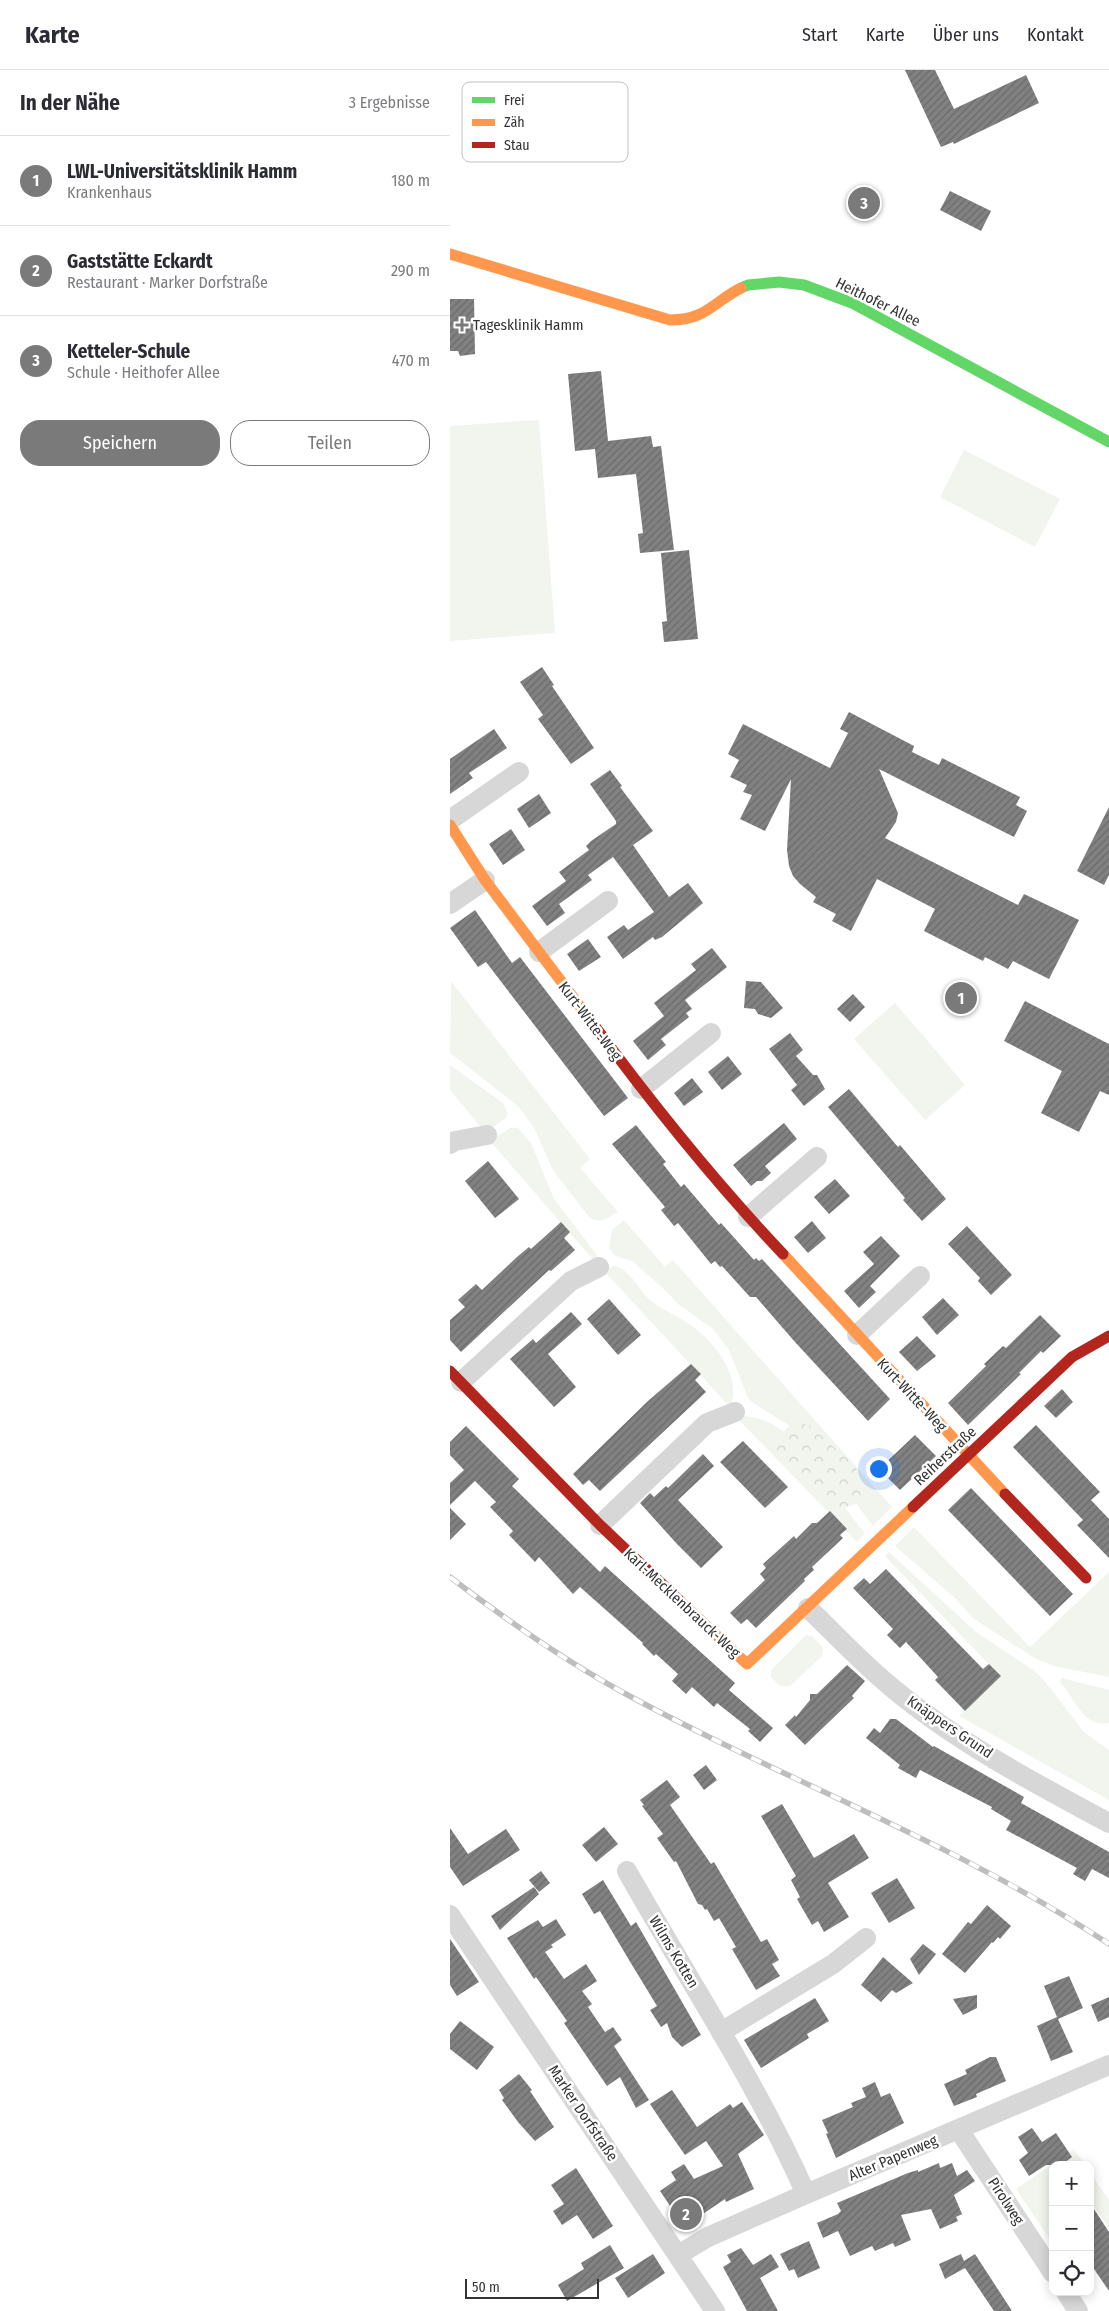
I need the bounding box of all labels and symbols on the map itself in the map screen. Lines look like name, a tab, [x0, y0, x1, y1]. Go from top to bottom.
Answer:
legend	[462, 82, 628, 162]
text: Frei	[504, 92, 525, 109]
text: Zäh	[504, 114, 525, 131]
text: Stau	[504, 137, 530, 154]
pin: 3	[848, 184, 880, 222]
street label: Heithofer Allee	[833, 274, 923, 330]
place label: Tagesklinik Hamm	[473, 316, 583, 334]
marker: Tagesklinik Hamm	[455, 318, 469, 332]
street label: Kurt-Witte-Weg	[555, 978, 625, 1064]
pin: 1	[945, 979, 977, 1017]
street label: Kurt-Witte-Weg	[873, 1355, 951, 1435]
street label: Reiherstraße	[910, 1423, 980, 1489]
your location	[866, 1456, 892, 1482]
street label: Karl-Mecklenbrauck-Weg	[620, 1544, 744, 1662]
street label: Knäppers Grund	[904, 1692, 996, 1762]
street label: Wilms Kotten	[645, 1913, 703, 1991]
street label: Marker Dorfstraße	[544, 2062, 622, 2164]
street label: Alter Papenweg	[846, 2131, 940, 2185]
street label: Pirolweg	[984, 2174, 1028, 2228]
pin: 2	[670, 2195, 702, 2233]
scale bar	[465, 2276, 599, 2299]

